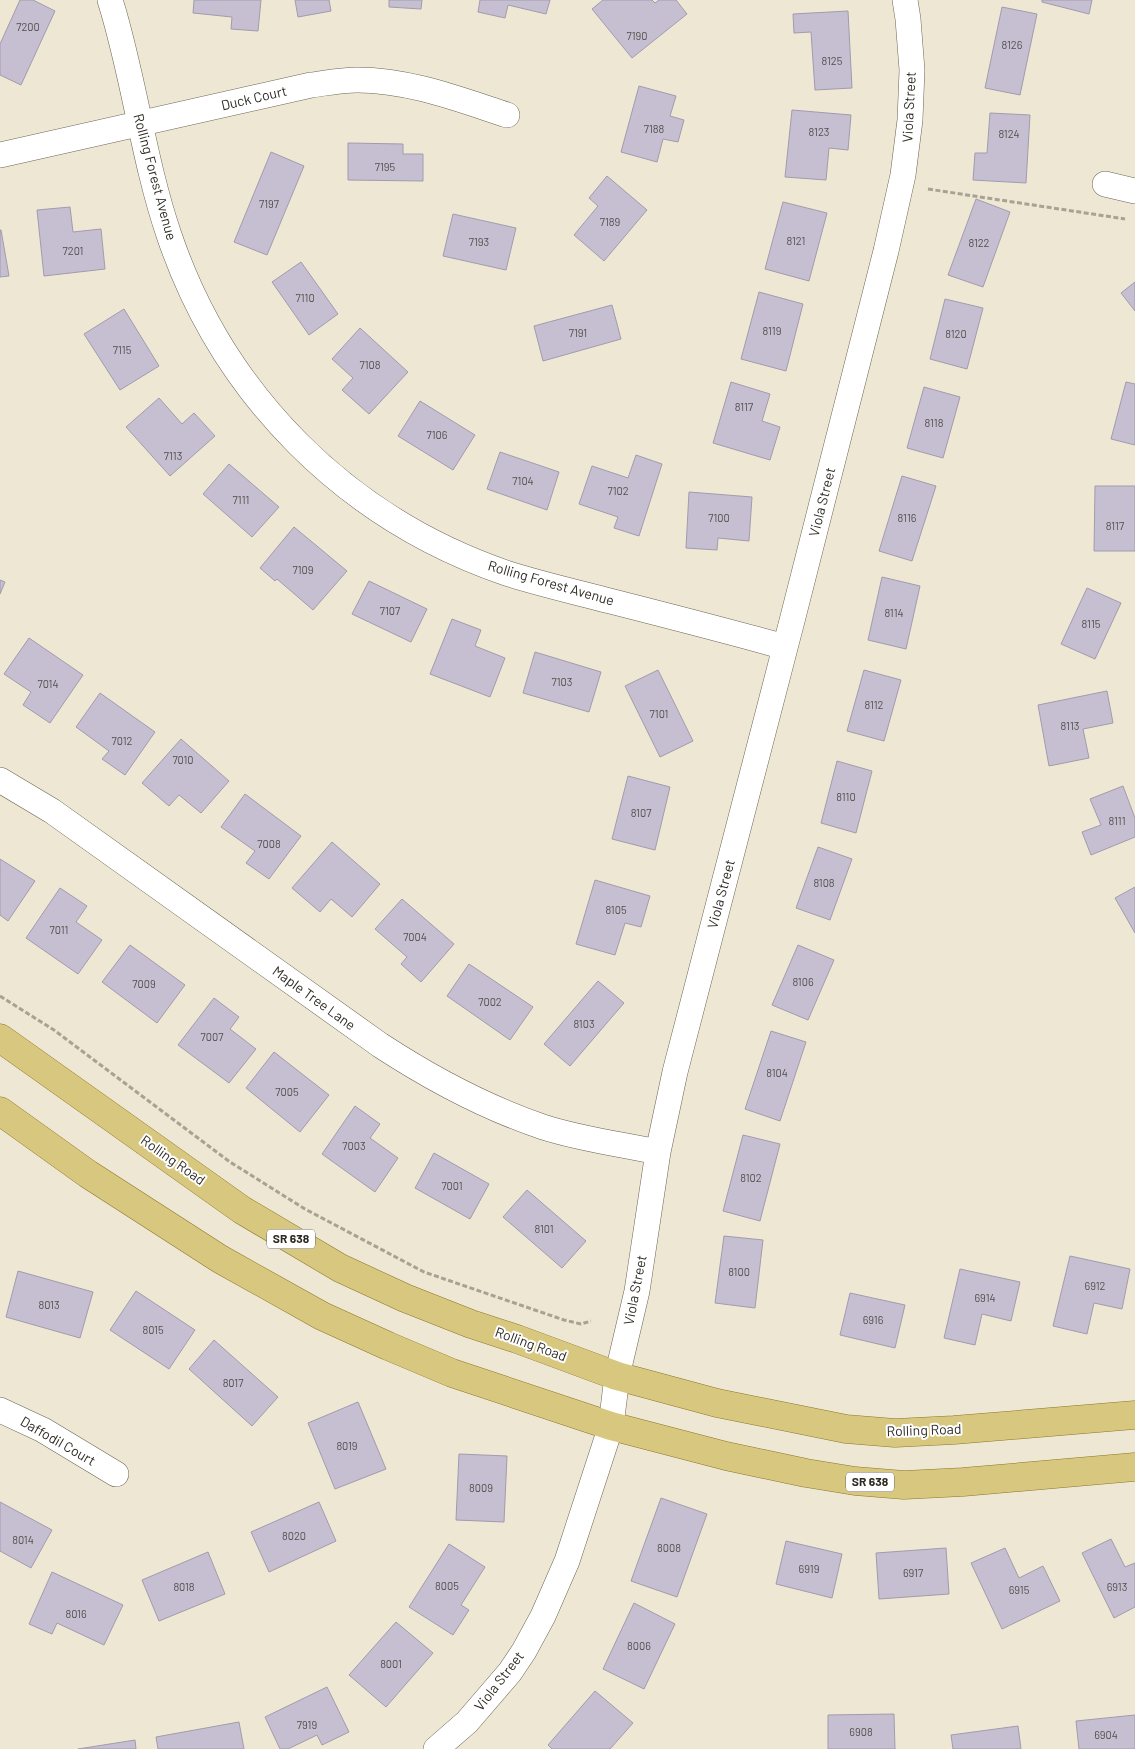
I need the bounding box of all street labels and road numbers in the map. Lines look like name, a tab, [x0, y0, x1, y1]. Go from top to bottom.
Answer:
street label: Viola Street	[898, 71, 919, 143]
street label: Duck Court	[219, 82, 288, 113]
street label: Rolling Forest Avenue	[130, 112, 181, 242]
street label: Viola Street	[805, 465, 838, 538]
street label: Rolling Forest Avenue	[486, 556, 616, 609]
street label: Viola Street	[703, 857, 738, 930]
street label: Maple Tree Lane	[270, 962, 359, 1033]
street label: Rolling Road	[138, 1131, 209, 1188]
road number: SR 638	[267, 1230, 315, 1248]
street label: Viola Street	[619, 1254, 650, 1326]
street label: Rolling Road	[493, 1323, 569, 1364]
street label: Daffodil Court	[18, 1412, 99, 1469]
street label: Rolling Road	[886, 1420, 962, 1439]
road number: SR 638	[846, 1472, 894, 1491]
street label: Viola Street	[470, 1648, 527, 1714]

